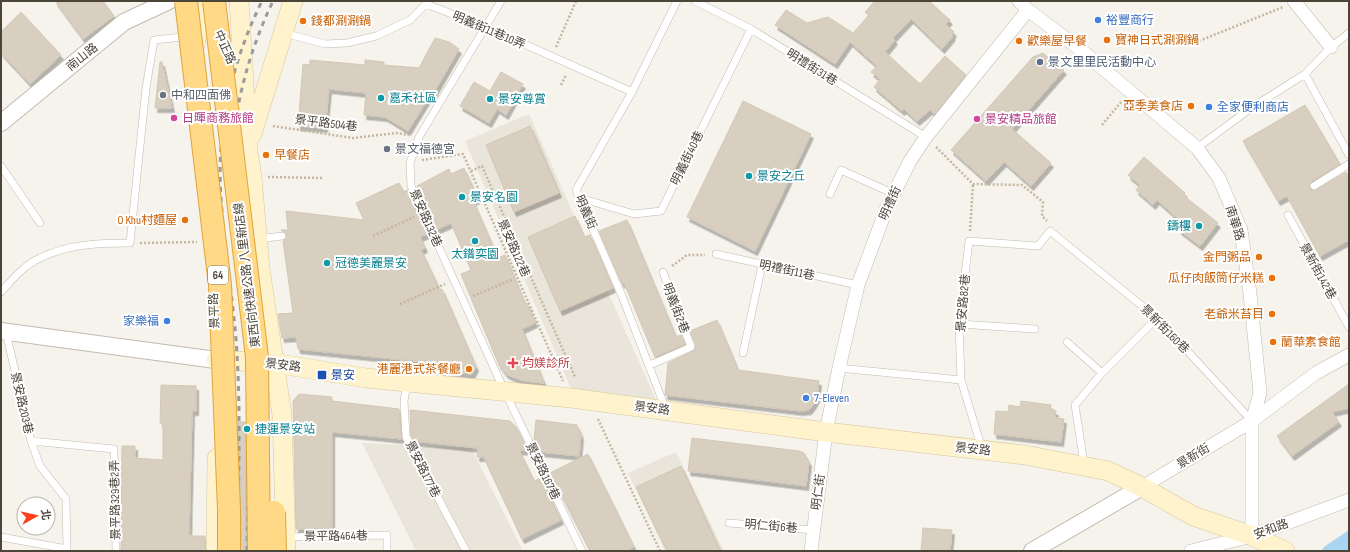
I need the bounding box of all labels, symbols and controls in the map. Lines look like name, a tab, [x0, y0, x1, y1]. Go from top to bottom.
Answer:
street label: 明義街11巷10弄	[450, 8, 528, 53]
place label: 裕豐商行	[1106, 13, 1154, 28]
place label: 錢都涮涮鍋	[311, 14, 371, 29]
marker: 裕豐商行	[1093, 15, 1103, 25]
marker: 錢都涮涮鍋	[298, 16, 308, 26]
street label: 中正路	[210, 28, 239, 67]
place label: 寶神日式涮涮鍋	[1115, 33, 1199, 48]
place label: 歡樂屋早餐	[1027, 34, 1087, 49]
marker: 寶神日式涮涮鍋	[1102, 35, 1112, 45]
marker: 歡樂屋早餐	[1014, 36, 1024, 46]
street label: 南山路	[64, 40, 101, 75]
street label: 明禮街31巷	[783, 46, 840, 89]
place label: 景文里里民活動中心	[1048, 55, 1156, 70]
marker: 景文里里民活動中心	[1035, 57, 1045, 67]
place label: 中和四面佛	[171, 88, 231, 103]
marker: 中和四面佛	[158, 90, 168, 100]
place label: 嘉禾社區	[389, 91, 437, 106]
place label: 景安尊賞	[498, 92, 546, 107]
marker: 嘉禾社區	[376, 93, 386, 103]
marker: 景安尊賞	[485, 94, 495, 104]
place label: 亞季美食店	[1123, 99, 1183, 114]
place label: 全家便利商店	[1217, 100, 1289, 115]
marker: 亞季美食店	[1186, 101, 1196, 111]
marker: 全家便利商店	[1204, 102, 1214, 112]
place label: 日暉商務旅館	[182, 111, 254, 126]
street label: 景平路504巷	[294, 112, 358, 135]
place label: 景安精品旅館	[985, 112, 1057, 127]
marker: 日暉商務旅館	[169, 113, 179, 123]
marker: 景安精品旅館	[972, 114, 982, 124]
street label: 明義街40巷	[668, 129, 707, 188]
place label: 景文福德宮	[395, 142, 455, 157]
marker: 景文福德宮	[382, 144, 392, 154]
place label: 早餐店	[274, 148, 310, 163]
marker: 早餐店	[261, 150, 271, 160]
place label: 景安之丘	[757, 169, 805, 184]
marker: 景安之丘	[744, 171, 754, 181]
street label: 明禮街	[876, 184, 905, 223]
street label: 景安路132巷	[406, 187, 445, 250]
place label: 景安名園	[470, 190, 518, 205]
marker: 景安名園	[457, 192, 467, 202]
street label: 明義街	[572, 193, 599, 232]
street label: 東西向快速公路 八里新店線	[231, 202, 264, 348]
street label: 南華路	[1222, 204, 1247, 243]
place label: O Khu村麵屋	[118, 213, 177, 228]
marker: O Khu村麵屋	[180, 215, 190, 225]
street label: 景安路122巷	[494, 217, 533, 280]
place label: 鑄樓	[1167, 219, 1191, 234]
marker: 鑄樓	[1194, 221, 1204, 231]
marker: 太鐠奕園	[470, 236, 480, 246]
street label: 景新街142巷	[1296, 240, 1339, 302]
place label: 太鐠奕園	[451, 247, 499, 262]
place label: 金門粥品	[1203, 250, 1251, 265]
marker: 金門粥品	[1254, 252, 1264, 262]
place label: 冠德美麗景安	[335, 256, 407, 271]
street label: 明禮街11巷	[758, 257, 816, 284]
marker: 冠德美麗景安	[322, 258, 332, 268]
road number: 64	[208, 266, 228, 284]
place label: 瓜仔肉飯筒仔米糕	[1168, 271, 1264, 286]
street label: 景安路82巷	[953, 273, 974, 333]
marker: 瓜仔肉飯筒仔米糕	[1267, 273, 1277, 283]
street label: 明義街2巷	[659, 281, 692, 336]
street label: 景平路	[206, 293, 223, 329]
street label: 景新街160巷	[1137, 302, 1192, 357]
place label: 老爺米苔目	[1204, 307, 1264, 322]
marker: 老爺米苔目	[1267, 309, 1277, 319]
place label: 家樂福	[123, 314, 159, 329]
marker: 家樂福	[162, 316, 172, 326]
place label: 蘭華素食館	[1281, 335, 1341, 350]
marker: 蘭華素食館	[1268, 337, 1278, 347]
street label: 景安路	[264, 356, 302, 375]
place label: 均媄診所	[522, 356, 570, 371]
marker: 均媄診所	[507, 357, 519, 369]
place label: 港麗港式茶餐廳	[377, 362, 461, 377]
marker: 港麗港式茶餐廳	[464, 364, 474, 374]
place label: 景安	[331, 368, 355, 383]
marker: 景安	[316, 369, 328, 381]
street label: 景安路203巷	[7, 371, 36, 436]
place label: 7-Eleven	[814, 391, 849, 406]
marker: 7-Eleven	[801, 393, 811, 403]
street label: 景安路	[633, 399, 671, 418]
place label: 捷運景安站	[255, 422, 315, 437]
marker: 捷運景安站	[242, 424, 252, 434]
street label: 景安路177巷	[402, 438, 443, 500]
street label: 景安路167巷	[522, 440, 563, 502]
street label: 景安路	[954, 440, 992, 459]
street label: 景新街	[1174, 441, 1213, 472]
street label: 景平路329巷2弄	[107, 460, 124, 540]
street label: 明仁街	[809, 473, 828, 511]
north arrow	[16, 496, 56, 536]
text: 北	[38, 508, 53, 521]
street label: 安和路	[1252, 516, 1291, 543]
street label: 明仁街6巷	[744, 517, 798, 536]
street label: 景平路464巷	[304, 528, 368, 545]

